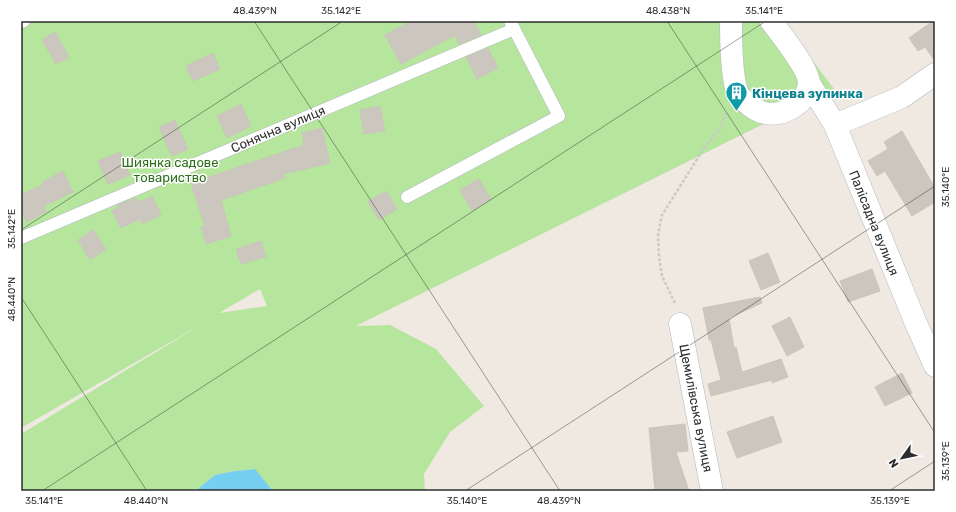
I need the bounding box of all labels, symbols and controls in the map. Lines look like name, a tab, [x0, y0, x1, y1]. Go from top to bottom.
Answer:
text: 48.439°N	[233, 5, 277, 17]
text: 35.142°E	[321, 5, 361, 17]
text: 48.438°N	[646, 5, 690, 17]
text: 35.141°E	[745, 5, 783, 17]
building icon: Кінцева зупинка	[724, 80, 750, 113]
place label: Кінцева зупинка	[752, 86, 863, 101]
street label: Сонячна вулиця	[229, 102, 327, 156]
park label: Шиянка садове товариство	[122, 155, 218, 185]
text: 35.140°E	[940, 167, 952, 207]
street label: Палісадна вулиця	[846, 168, 902, 278]
text: 35.142°E	[6, 209, 18, 249]
text: 48.440°N	[6, 277, 18, 321]
street label: Щемилівська вулиця	[676, 343, 716, 473]
north arrow	[882, 438, 922, 478]
text: 35.139°E	[940, 441, 952, 481]
text: N	[886, 456, 902, 470]
text: 35.141°E	[25, 495, 63, 507]
text: 48.440°N	[124, 495, 168, 507]
text: 35.140°E	[447, 495, 487, 507]
text: 48.439°N	[537, 495, 581, 507]
text: 35.139°E	[870, 495, 910, 507]

